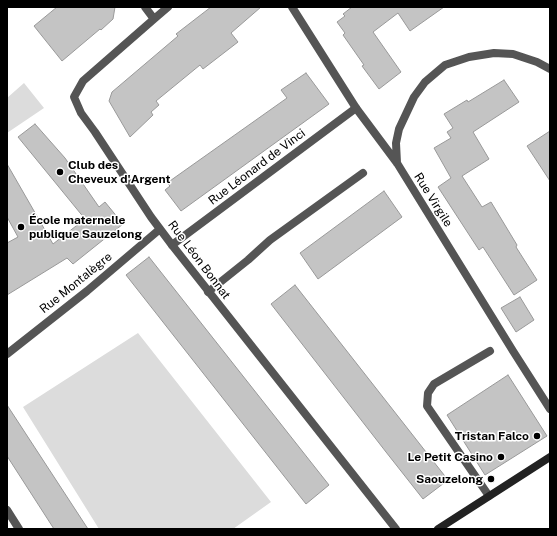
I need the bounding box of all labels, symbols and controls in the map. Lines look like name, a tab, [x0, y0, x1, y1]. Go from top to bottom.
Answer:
street label: Rue Léonard de Vinci	[206, 126, 308, 208]
place label: Club des Cheveux d'Argent	[68, 158, 170, 186]
marker: Club des Cheveux d'Argent	[55, 167, 65, 177]
street label: Rue Virgile	[411, 170, 455, 230]
place label: École maternelle publique Sauzelong	[29, 213, 142, 241]
street label: Rue Léon Bonnat	[165, 218, 233, 302]
marker: École maternelle publique Sauzelong	[16, 222, 26, 232]
street label: Rue Montalègre	[37, 249, 115, 317]
place label: Tristan Falco	[455, 429, 529, 443]
marker: Tristan Falco	[532, 431, 542, 441]
place label: Le Petit Casino	[408, 450, 493, 464]
marker: Le Petit Casino	[496, 452, 506, 462]
place label: Saouzelong	[416, 472, 483, 486]
marker: Saouzelong	[486, 474, 496, 484]

